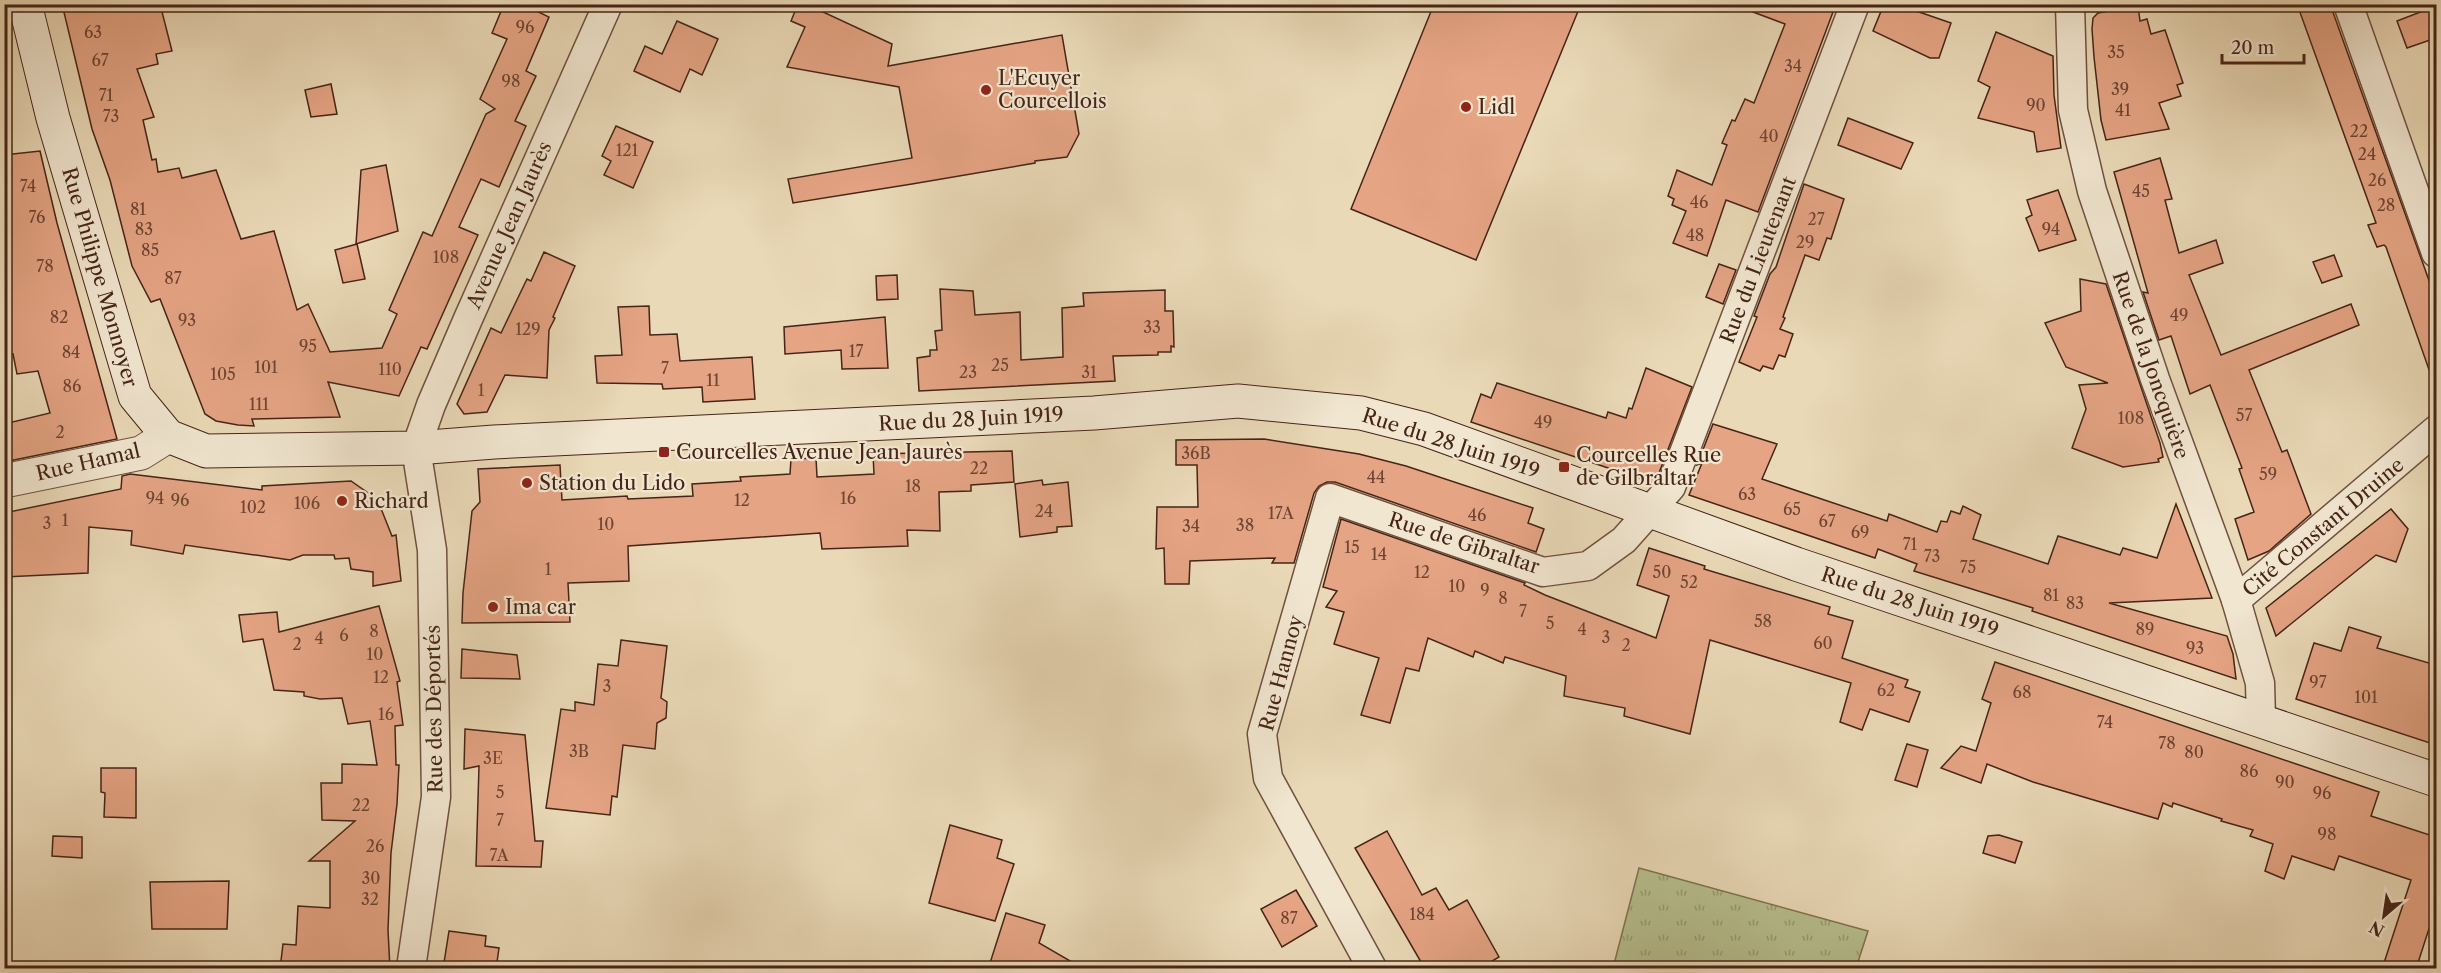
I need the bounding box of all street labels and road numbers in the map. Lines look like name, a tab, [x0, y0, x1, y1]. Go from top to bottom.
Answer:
street label: Avenue Jean Jaurès	[461, 138, 557, 313]
street label: Rue Philippe Monnoyer	[57, 164, 143, 390]
street label: Rue du Lieutenant	[1715, 173, 1801, 347]
street label: Rue de la Joncquière	[2108, 268, 2194, 462]
street label: Rue du 28 Juin 1919	[878, 402, 1064, 436]
street label: Rue du 28 Juin 1919	[1359, 403, 1543, 483]
street label: Rue Hamal	[34, 438, 142, 486]
street label: Cité Constant Druine	[2237, 452, 2409, 602]
street label: Rue de Gibraltar	[1385, 507, 1543, 579]
street label: Rue du 28 Juin 1919	[1818, 562, 2002, 642]
street label: Rue Hannoy	[1254, 612, 1308, 734]
street label: Rue des Déportés	[421, 625, 447, 793]

